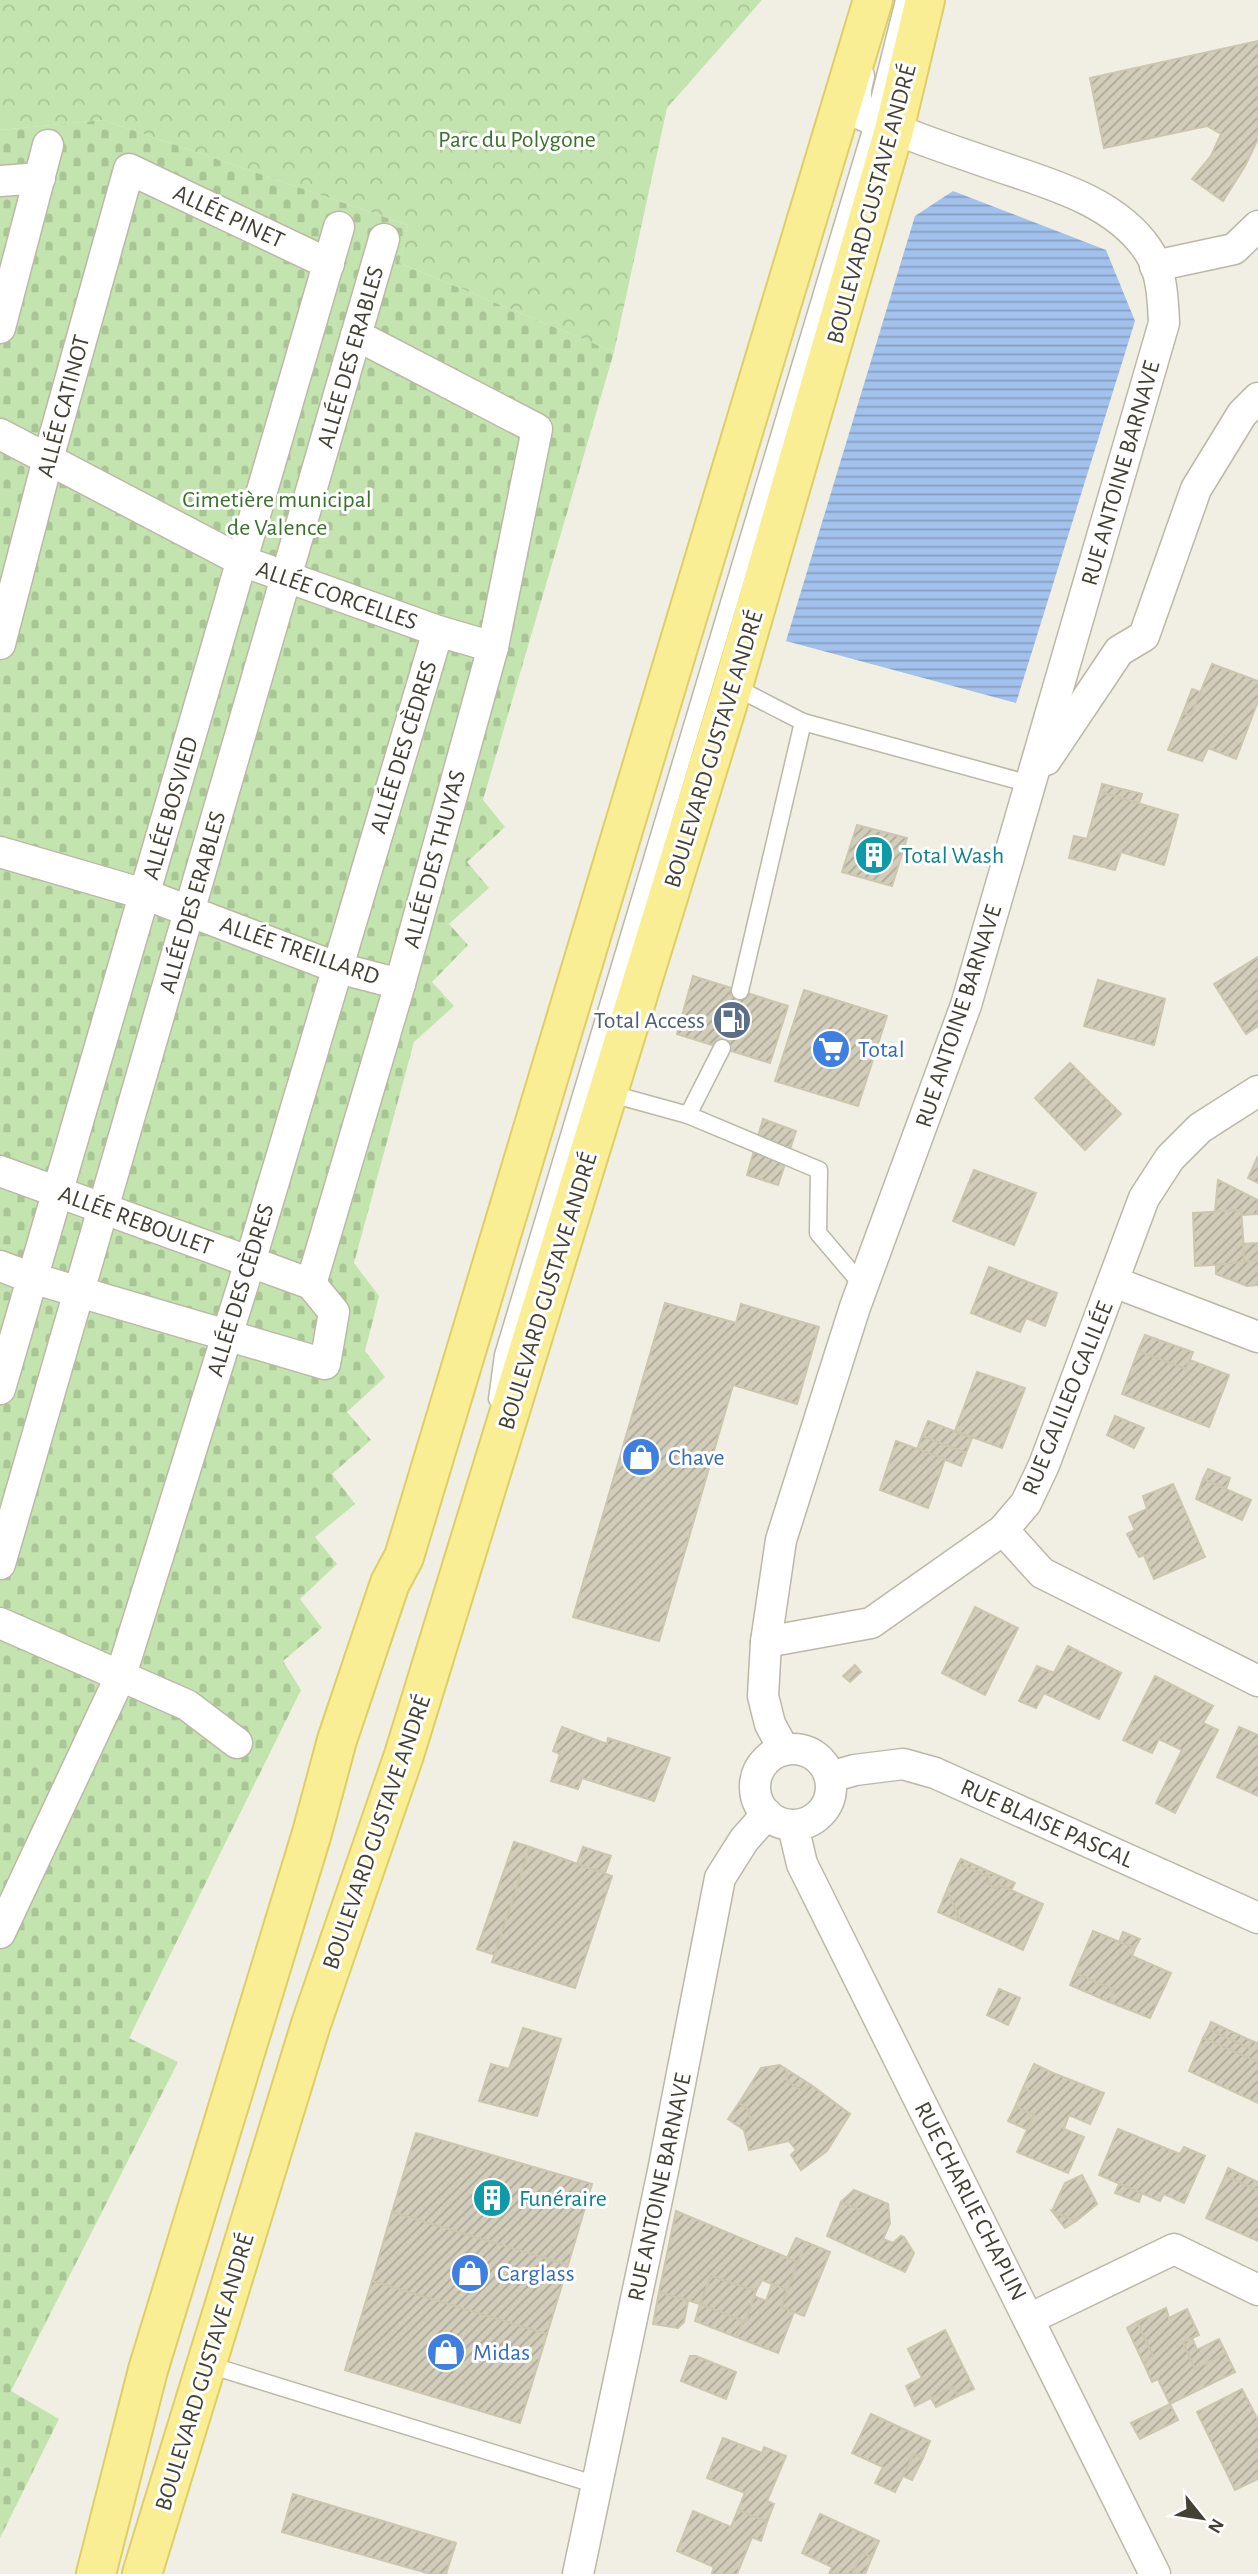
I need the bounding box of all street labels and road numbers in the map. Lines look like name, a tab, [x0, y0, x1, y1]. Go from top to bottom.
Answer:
street label: BOULEVARD GUSTAVE ANDRÉ	[821, 61, 921, 347]
street label: ALLÉE PINET	[169, 179, 289, 253]
street label: ALLÉE DES ERABLES	[312, 263, 388, 451]
street label: ALLÉE CATINOT	[32, 332, 95, 480]
street label: RUE ANTOINE BARNAVE	[1077, 358, 1165, 588]
street label: ALLÉE CORCELLES	[253, 555, 421, 635]
street label: BOULEVARD GUSTAVE ANDRÉ	[658, 607, 768, 891]
street label: ALLÉE DES CÈDRES	[364, 658, 442, 836]
street label: ALLÉE BOSVIED	[137, 734, 203, 882]
street label: ALLÉE DES THUYAS	[398, 767, 470, 951]
street label: ALLÉE DES ERABLES	[154, 808, 230, 996]
street label: RUE ANTOINE BARNAVE	[912, 902, 1006, 1131]
street label: ALLÉE TREILLARD	[217, 911, 383, 989]
street label: BOULEVARD GUSTAVE ANDRÉ	[492, 1149, 602, 1433]
street label: ALLÉE REBOULET	[55, 1180, 217, 1260]
street label: ALLÉE DES CÈDRES	[201, 1201, 279, 1379]
street label: RUE GALILEO GALILÉE	[1016, 1297, 1118, 1499]
street label: BOULEVARD GUSTAVE ANDRÉ	[317, 1691, 435, 1973]
street label: RUE BLAISE PASCAL	[957, 1775, 1137, 1873]
street label: RUE ANTOINE BARNAVE	[624, 2071, 696, 2303]
street label: RUE CHARLIE CHAPLIN	[910, 2098, 1031, 2305]
street label: BOULEVARD GUSTAVE ANDRÉ	[149, 2230, 259, 2514]

